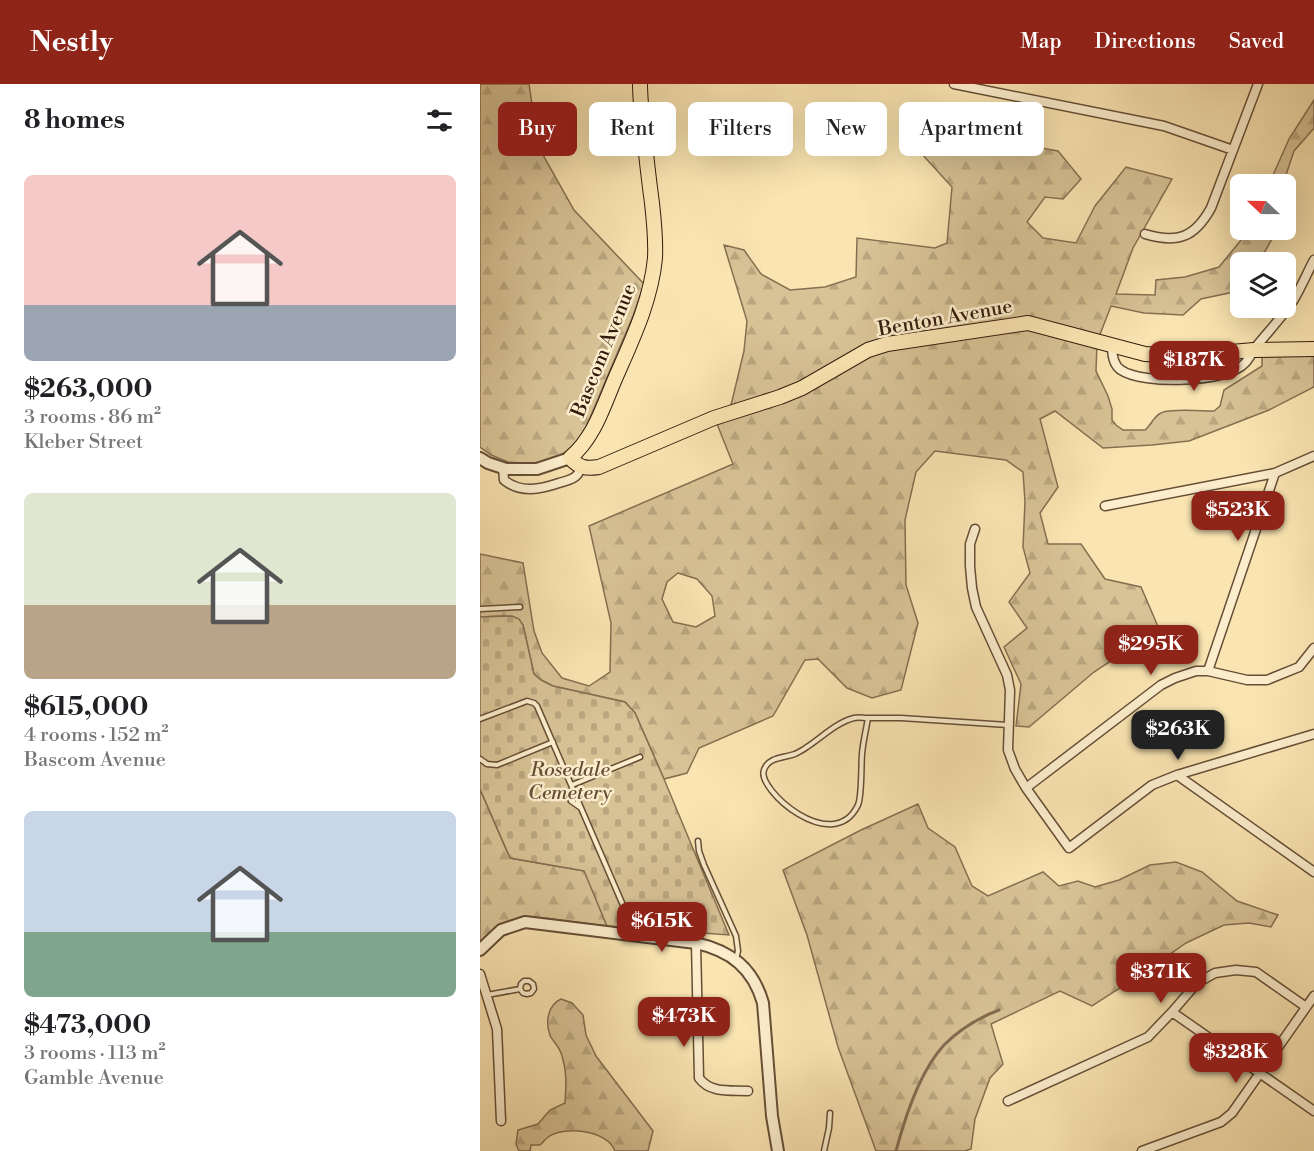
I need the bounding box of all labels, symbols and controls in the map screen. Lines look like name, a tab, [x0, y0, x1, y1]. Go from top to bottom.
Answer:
text: Nestly	[30, 25, 113, 60]
text: Map	[1020, 29, 1062, 55]
text: Directions	[1095, 29, 1196, 55]
text: Saved	[1229, 29, 1284, 55]
chip: Buy	[498, 102, 577, 156]
chip: Rent	[589, 102, 676, 156]
chip: Filters	[688, 102, 793, 156]
chip: New	[805, 102, 887, 156]
chip: Apartment	[899, 102, 1044, 156]
text: 8 homes	[24, 104, 125, 136]
icon: filters	[423, 104, 456, 137]
north arrow	[1230, 174, 1296, 240]
map controls	[1230, 174, 1296, 318]
icon: home	[186, 214, 294, 322]
button: layers	[1230, 252, 1296, 318]
street label: Bascom Avenue	[566, 280, 643, 422]
street label: Benton Avenue	[875, 294, 1014, 343]
pin: $187K	[1152, 341, 1236, 392]
text: $187K	[1163, 348, 1225, 373]
text: $263,000	[24, 373, 152, 405]
text: 3 rooms · 86 m²	[24, 405, 161, 430]
text: Kleber Street	[24, 430, 143, 455]
pin: $523K	[1196, 491, 1280, 542]
text: $523K	[1205, 498, 1271, 523]
icon: home	[186, 532, 294, 640]
pin: $295K	[1109, 625, 1193, 676]
text: $295K	[1118, 632, 1184, 657]
text: $615,000	[24, 691, 148, 723]
pin: $263K	[1136, 710, 1220, 761]
text: $263K	[1145, 717, 1211, 742]
text: 4 rooms · 152 m²	[24, 723, 168, 748]
text: Bascom Avenue	[24, 748, 166, 773]
park label: Rosedale Cemetery	[528, 758, 612, 806]
icon: home	[186, 850, 294, 958]
pin: $615K	[620, 902, 704, 953]
text: $615K	[631, 909, 693, 934]
pin: $371K	[1119, 953, 1203, 1004]
text: $371K	[1130, 960, 1192, 985]
pin: $473K	[642, 997, 726, 1048]
text: $473K	[652, 1004, 716, 1029]
text: $473,000	[24, 1009, 151, 1041]
pin: $328K	[1194, 1033, 1278, 1084]
text: $328K	[1203, 1040, 1269, 1065]
text: 3 rooms · 113 m²	[24, 1041, 165, 1066]
text: Gamble Avenue	[24, 1066, 164, 1091]

